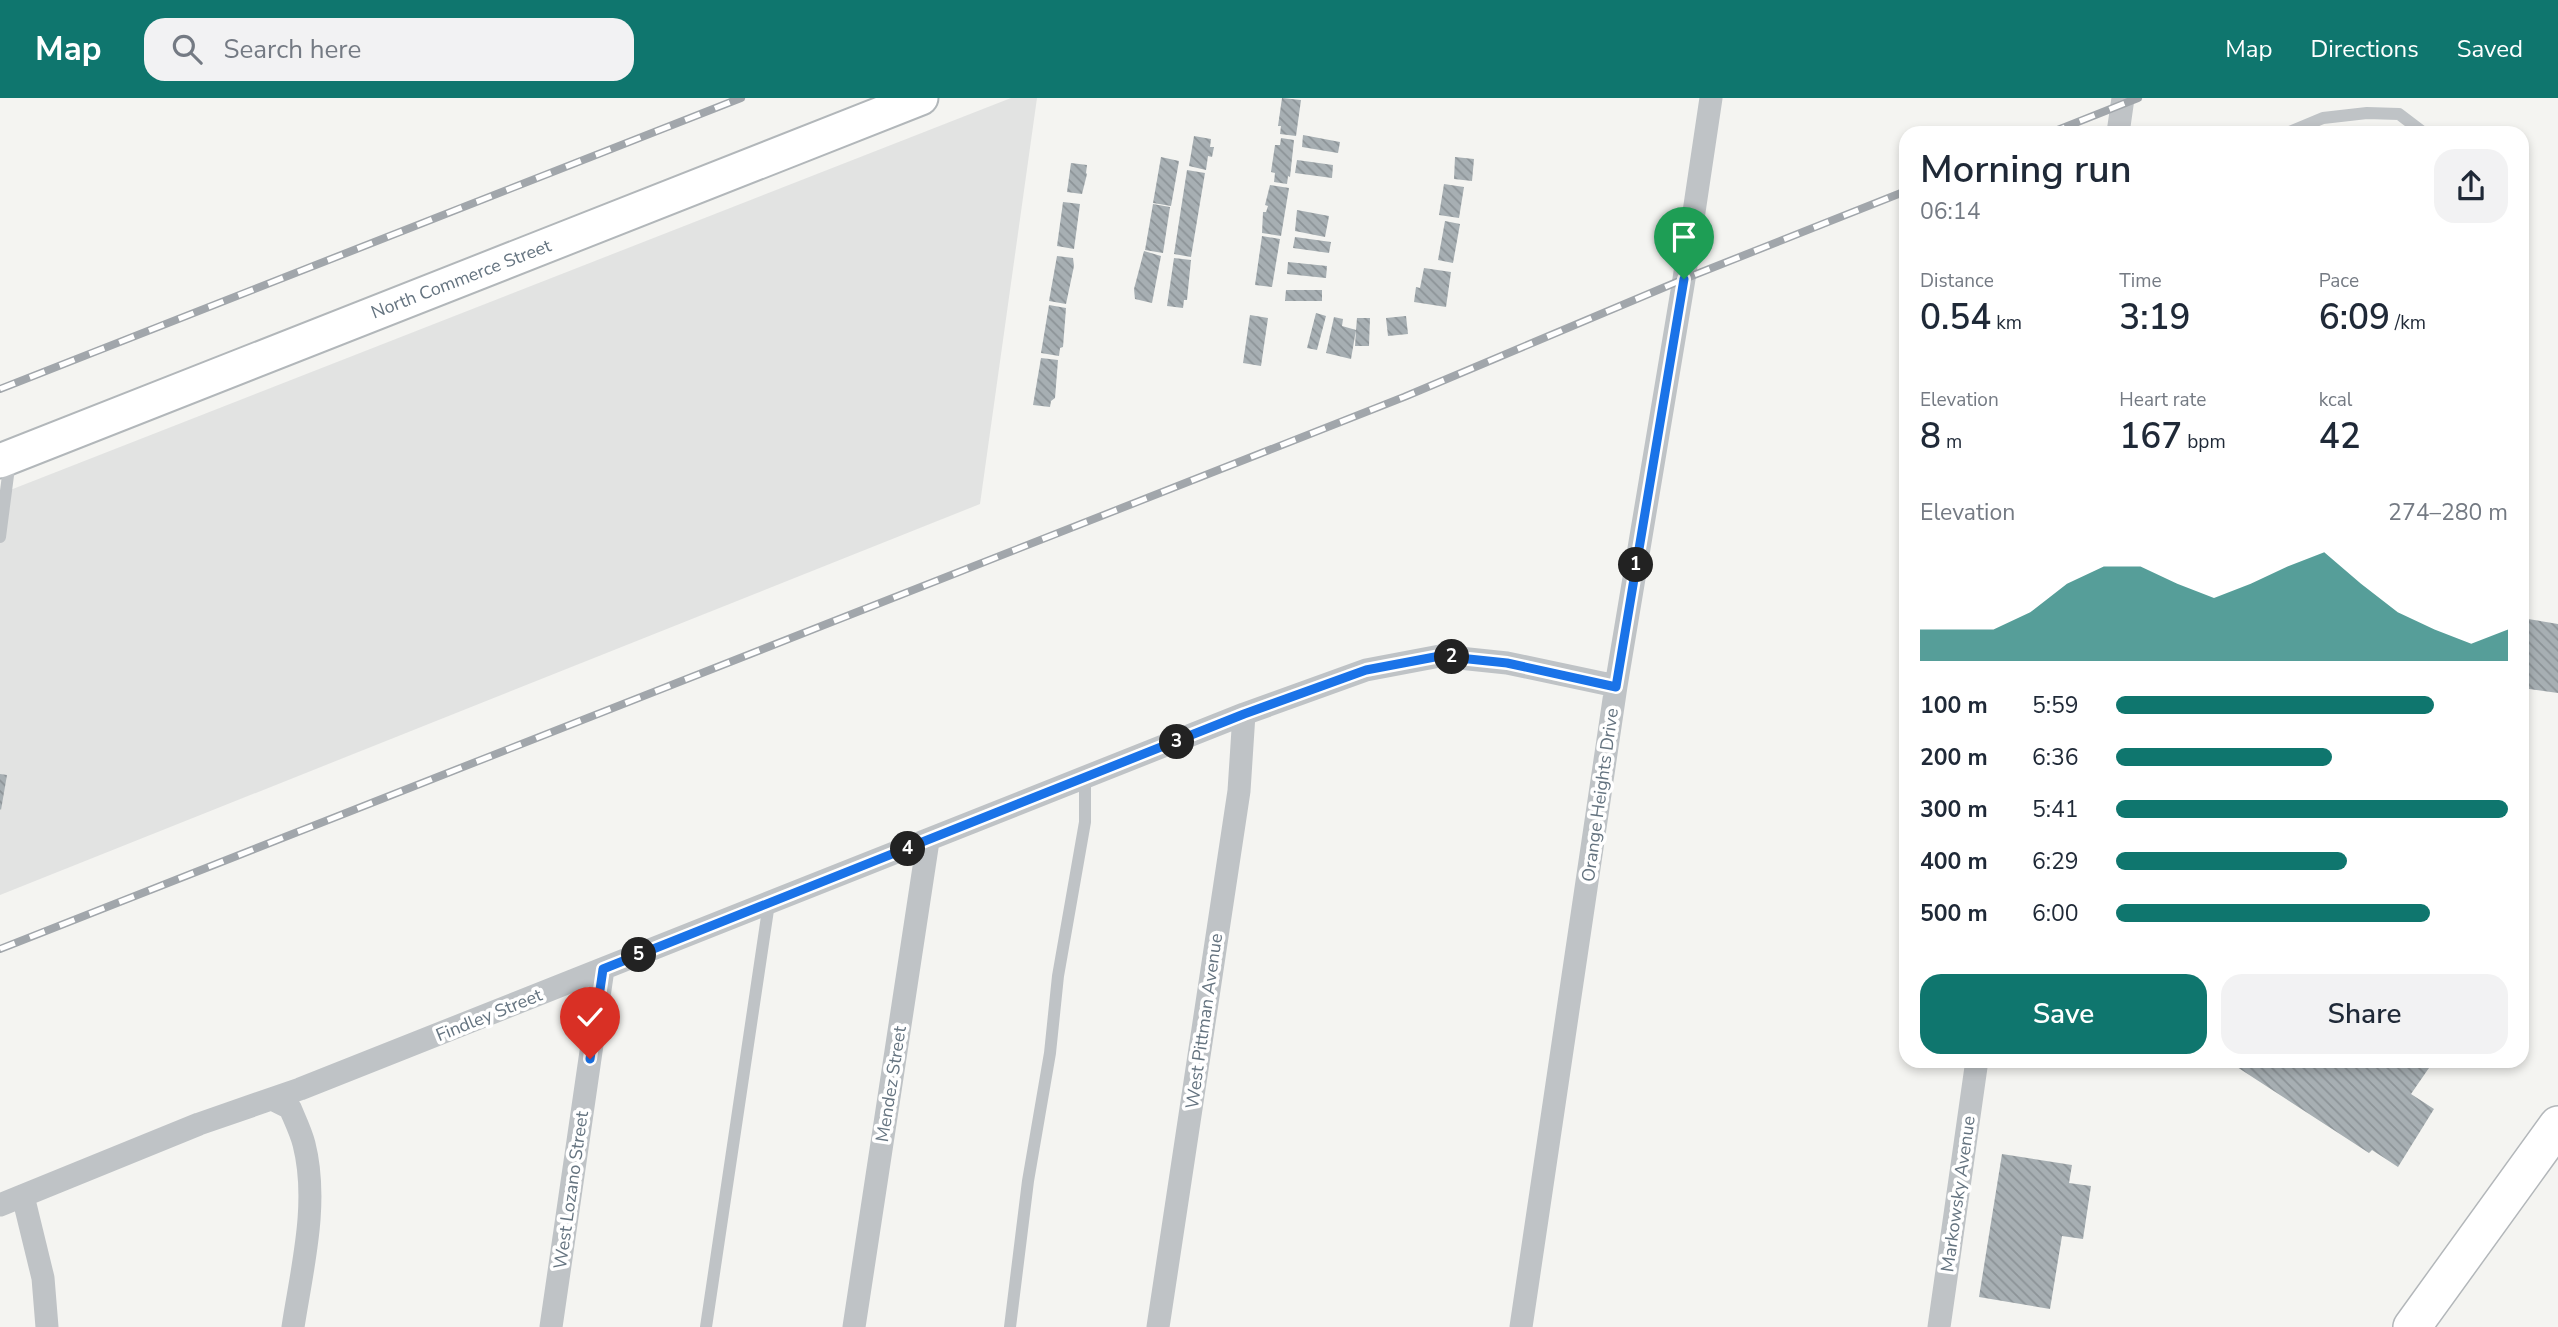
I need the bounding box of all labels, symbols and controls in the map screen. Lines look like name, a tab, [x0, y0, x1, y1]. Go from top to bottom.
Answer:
search box	[144, 18, 634, 81]
text: Map	[35, 27, 102, 72]
icon: search	[168, 30, 206, 68]
text: Search here	[224, 32, 361, 67]
text: Map	[2225, 33, 2272, 65]
text: Directions	[2310, 33, 2419, 65]
text: Saved	[2457, 33, 2523, 65]
text: Morning run	[1920, 144, 2132, 195]
button: share	[2434, 149, 2508, 223]
text: 06:14	[1920, 196, 1980, 227]
pin	[1654, 207, 1714, 279]
icon: arrive	[1665, 218, 1703, 256]
street label: North Commerce Street	[368, 233, 555, 324]
text: Distance	[1920, 268, 1994, 294]
text: Time	[2119, 268, 2162, 294]
text: Pace	[2319, 268, 2359, 294]
text: 0.54	[1920, 294, 1991, 341]
text: 3:19	[2119, 294, 2191, 341]
text: 6:09	[2319, 294, 2390, 341]
text: km	[1991, 310, 2022, 336]
text: /km	[2390, 310, 2426, 336]
text: Elevation	[1920, 387, 1999, 413]
text: Heart rate	[2119, 387, 2206, 413]
text: kcal	[2319, 387, 2352, 413]
text: 8	[1920, 413, 1941, 460]
text: 167	[2119, 413, 2182, 460]
text: 42	[2319, 413, 2361, 460]
text: m	[1941, 429, 1962, 455]
text: bpm	[2182, 429, 2226, 455]
text: Elevation	[1920, 497, 2015, 528]
text: 274–280 m	[2388, 497, 2508, 528]
pin: 1	[1618, 547, 1654, 582]
text: 1	[1630, 551, 1641, 577]
pin: 2	[1434, 640, 1470, 674]
text: 2	[1446, 643, 1457, 669]
text: 100 m	[1920, 690, 1988, 721]
text: 5:59	[2032, 690, 2079, 721]
street label: Orange Heights Drive	[1576, 707, 1624, 883]
pin: 3	[1160, 724, 1194, 760]
text: 3	[1171, 728, 1182, 754]
text: 200 m	[1920, 742, 1988, 773]
text: 6:36	[2032, 742, 2079, 773]
text: 300 m	[1920, 794, 1988, 825]
text: 5:41	[2032, 794, 2079, 825]
pin: 4	[890, 832, 926, 866]
text: 4	[902, 835, 913, 861]
text: 400 m	[1920, 846, 1988, 877]
text: 6:29	[2032, 846, 2079, 877]
text: 500 m	[1920, 898, 1988, 929]
text: 6:00	[2032, 898, 2079, 929]
street label: West Pittman Avenue	[1180, 932, 1228, 1110]
pin: 5	[622, 938, 656, 972]
text: 5	[633, 941, 644, 967]
button: Save	[1920, 974, 2207, 1054]
button: Share	[2221, 974, 2508, 1054]
street label: Findley Street	[432, 983, 546, 1047]
pin	[560, 987, 620, 1059]
icon: check	[571, 998, 609, 1036]
street label: Mendez Street	[870, 1024, 912, 1144]
street label: West Lozano Street	[548, 1109, 594, 1270]
street label: Markowsky Avenue	[1935, 1114, 1981, 1274]

